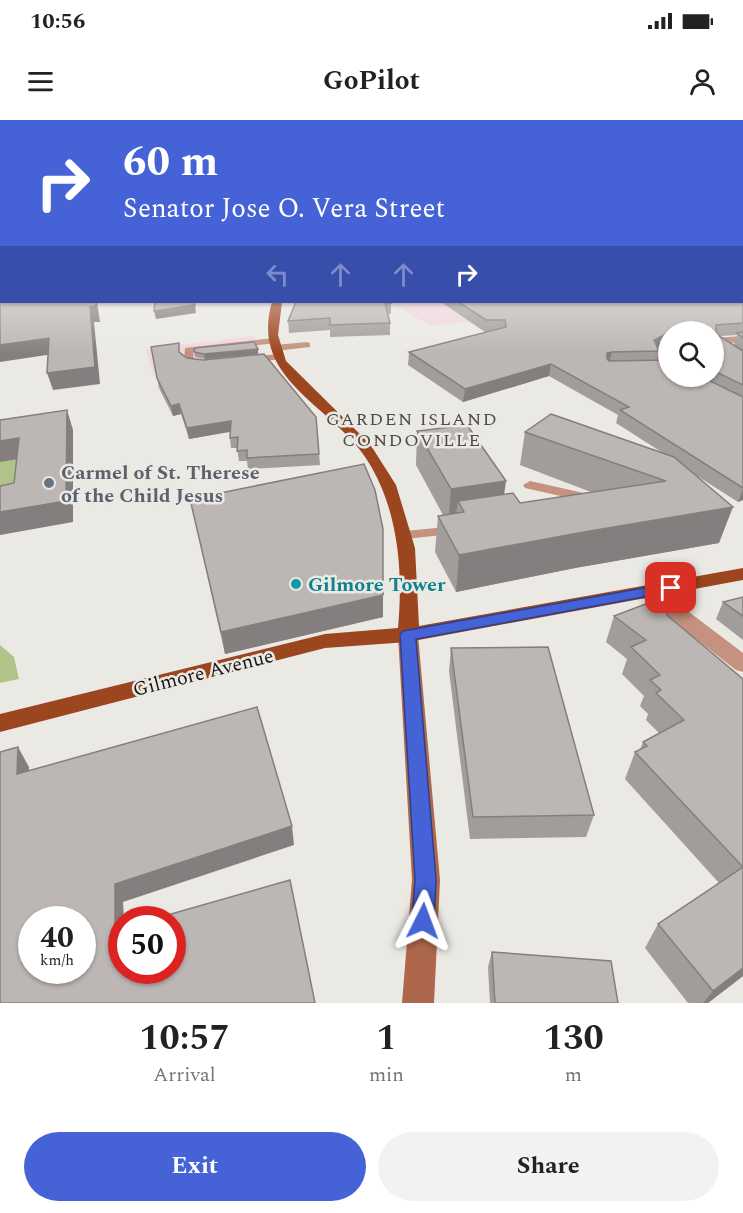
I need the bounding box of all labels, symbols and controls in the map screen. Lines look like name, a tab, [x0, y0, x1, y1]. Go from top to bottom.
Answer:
text: 10:56	[30, 5, 85, 38]
text: GoPilot	[323, 60, 420, 102]
icon: menu	[24, 65, 57, 98]
icon: person	[686, 65, 719, 98]
text: 60 m	[123, 131, 218, 194]
icon: right	[24, 144, 102, 222]
text: Senator Jose O. Vera Street	[123, 188, 445, 230]
icon: left	[261, 258, 294, 291]
icon: ahead	[324, 258, 357, 291]
icon: ahead	[387, 258, 420, 291]
icon: right	[450, 258, 483, 291]
map controls	[658, 321, 724, 387]
button: search	[658, 321, 724, 387]
district label: GARDEN ISLAND CONDOVILLE	[326, 406, 498, 454]
place label: Carmel of St. Therese of the Child Jesus	[61, 458, 260, 511]
marker: Carmel of St. Therese of the Child Jesus	[42, 476, 56, 490]
pin	[645, 562, 696, 613]
place label: Gilmore Tower	[308, 570, 446, 600]
icon: arrive	[654, 571, 687, 604]
marker: Gilmore Tower	[289, 577, 303, 591]
street label: Gilmore Avenue	[130, 641, 277, 705]
position arrow	[391, 889, 455, 953]
speed limit sign: 50	[108, 906, 186, 984]
text: 40	[40, 915, 74, 961]
text: km/h	[40, 949, 74, 972]
text: 10:57	[139, 1011, 230, 1066]
text: 1	[376, 1011, 397, 1066]
text: 130	[543, 1011, 604, 1066]
text: Arrival	[153, 1060, 216, 1090]
text: min	[369, 1060, 404, 1090]
text: m	[565, 1060, 582, 1090]
button: Exit	[24, 1132, 366, 1201]
button: Share	[378, 1132, 719, 1201]

